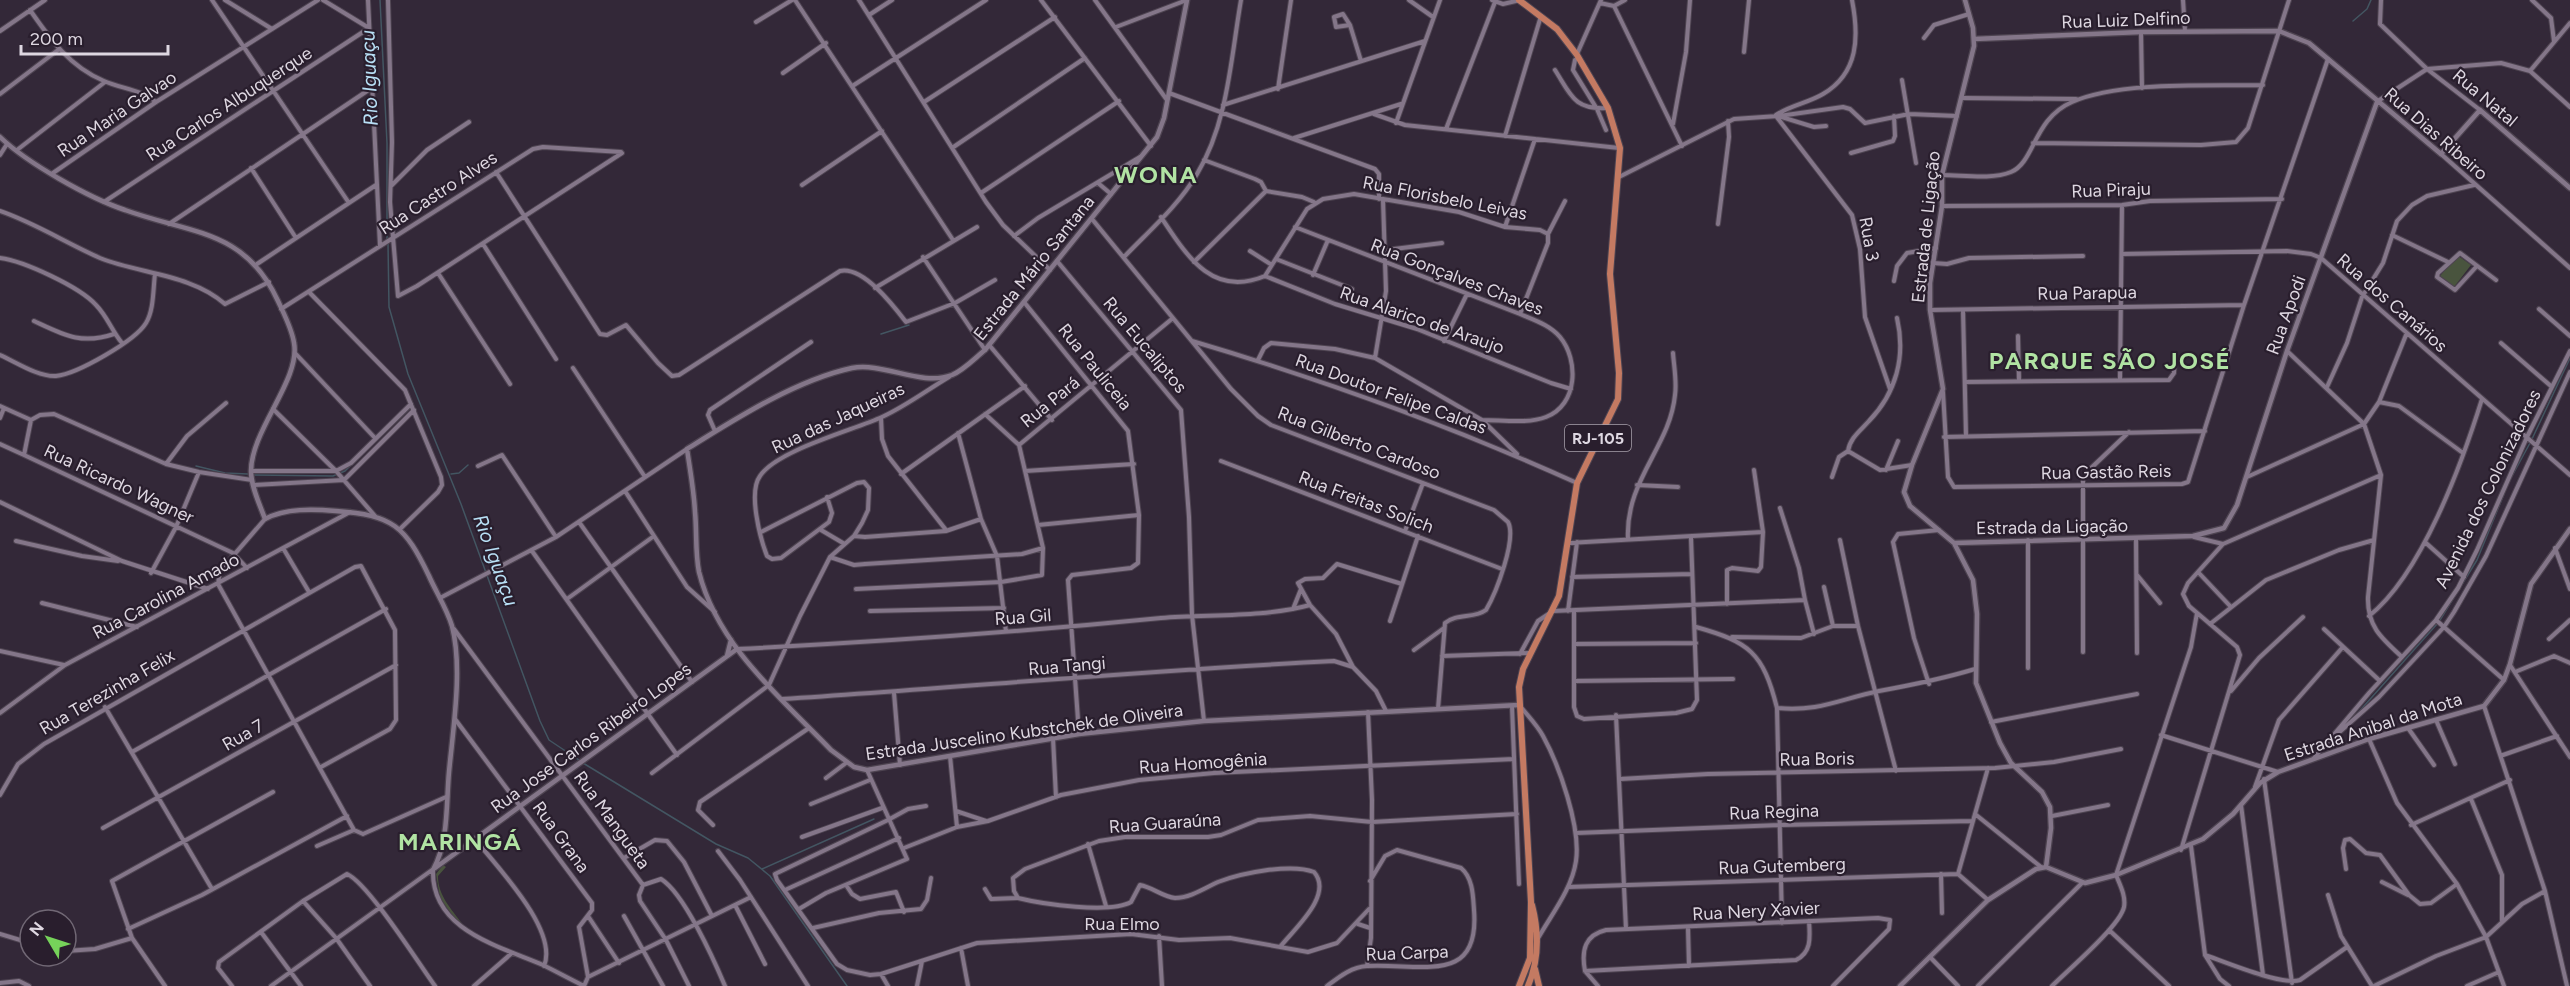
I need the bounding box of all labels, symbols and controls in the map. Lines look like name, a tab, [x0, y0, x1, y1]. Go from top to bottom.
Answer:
street label: Rua Luiz Delfino	[2061, 7, 2191, 33]
scale bar	[21, 18, 168, 56]
text: 200 m	[30, 28, 83, 50]
water label: Rio Iguaçu	[355, 30, 383, 126]
street label: Rua Carlos Albuquerque	[142, 42, 316, 166]
street label: Rua Natal	[2448, 65, 2522, 131]
street label: Rua Maria Galvao	[53, 66, 181, 162]
street label: Rua Dias Ribeiro	[2380, 83, 2492, 185]
street label: Rua Castro Alves	[375, 147, 501, 239]
street label: Estrada de Ligação	[1907, 150, 1945, 304]
district label: WONA	[1114, 160, 1198, 189]
street label: Rua Florisbelo Leivas	[1361, 171, 1529, 225]
street label: Rua Piraju	[2071, 178, 2151, 202]
street label: Estrada Mário Santana	[969, 191, 1099, 345]
street label: Rua 3	[1854, 215, 1884, 263]
street label: Rua Gonçalves Chaves	[1368, 234, 1546, 320]
street label: Rua dos Canários	[2332, 249, 2452, 357]
street label: Rua Apodi	[2261, 272, 2311, 358]
street label: Rua Alarico de Araujo	[1337, 281, 1507, 359]
street label: Rua Parapua	[2037, 281, 2137, 305]
street label: Rua Eucaliptos	[1098, 292, 1192, 398]
street label: Rua Pauliceia	[1053, 319, 1137, 415]
district label: PARQUE SÃO JOSÉ	[1989, 346, 2231, 375]
street label: Rua Doutor Felipe Caldas	[1292, 349, 1490, 439]
street label: Rua Pará	[1016, 372, 1084, 432]
street label: Rua das Jaqueiras	[768, 378, 908, 458]
street label: Avenida dos Colonizadores	[2430, 386, 2546, 592]
street label: Rua Gilberto Cardoso	[1274, 402, 1444, 484]
road number: RJ-105	[1565, 425, 1631, 451]
street label: Rua Ricardo Wagner	[40, 440, 198, 528]
street label: Rua Gastão Reis	[2040, 460, 2172, 484]
street label: Rua Freitas Solich	[1295, 466, 1437, 538]
water label: Rio Iguaçu	[468, 511, 524, 609]
street label: Estrada da Ligação	[1976, 515, 2128, 539]
street label: Rua Carolina Amado	[89, 548, 243, 644]
street label: Rua Gil	[994, 604, 1052, 630]
street label: Rua Terezinha Felix	[35, 644, 179, 740]
street label: Rua Tangi	[1027, 652, 1107, 680]
street label: Rua Jose Carlos Ribeiro Lopes	[486, 658, 696, 818]
street label: Estrada Anibal da Mota	[2281, 688, 2465, 766]
street label: Estrada Juscelino Kubstchek de Oliveira	[864, 699, 1184, 765]
street label: Rua 7	[218, 714, 268, 756]
street label: Rua Boris	[1779, 747, 1855, 771]
street label: Rua Homogênia	[1138, 748, 1268, 778]
street label: Rua Mangueta	[569, 767, 655, 873]
street label: Rua Grana	[528, 797, 594, 877]
street label: Rua Regina	[1729, 799, 1819, 825]
street label: Rua Guaraúna	[1108, 808, 1222, 838]
district label: MARINGÁ	[398, 827, 522, 856]
street label: Rua Gutemberg	[1718, 853, 1846, 879]
street label: Rua Nery Xavier	[1692, 897, 1820, 925]
north arrow	[18, 908, 78, 968]
street label: Rua Elmo	[1084, 913, 1160, 935]
text: N	[25, 918, 48, 940]
street label: Rua Carpa	[1365, 941, 1449, 965]

